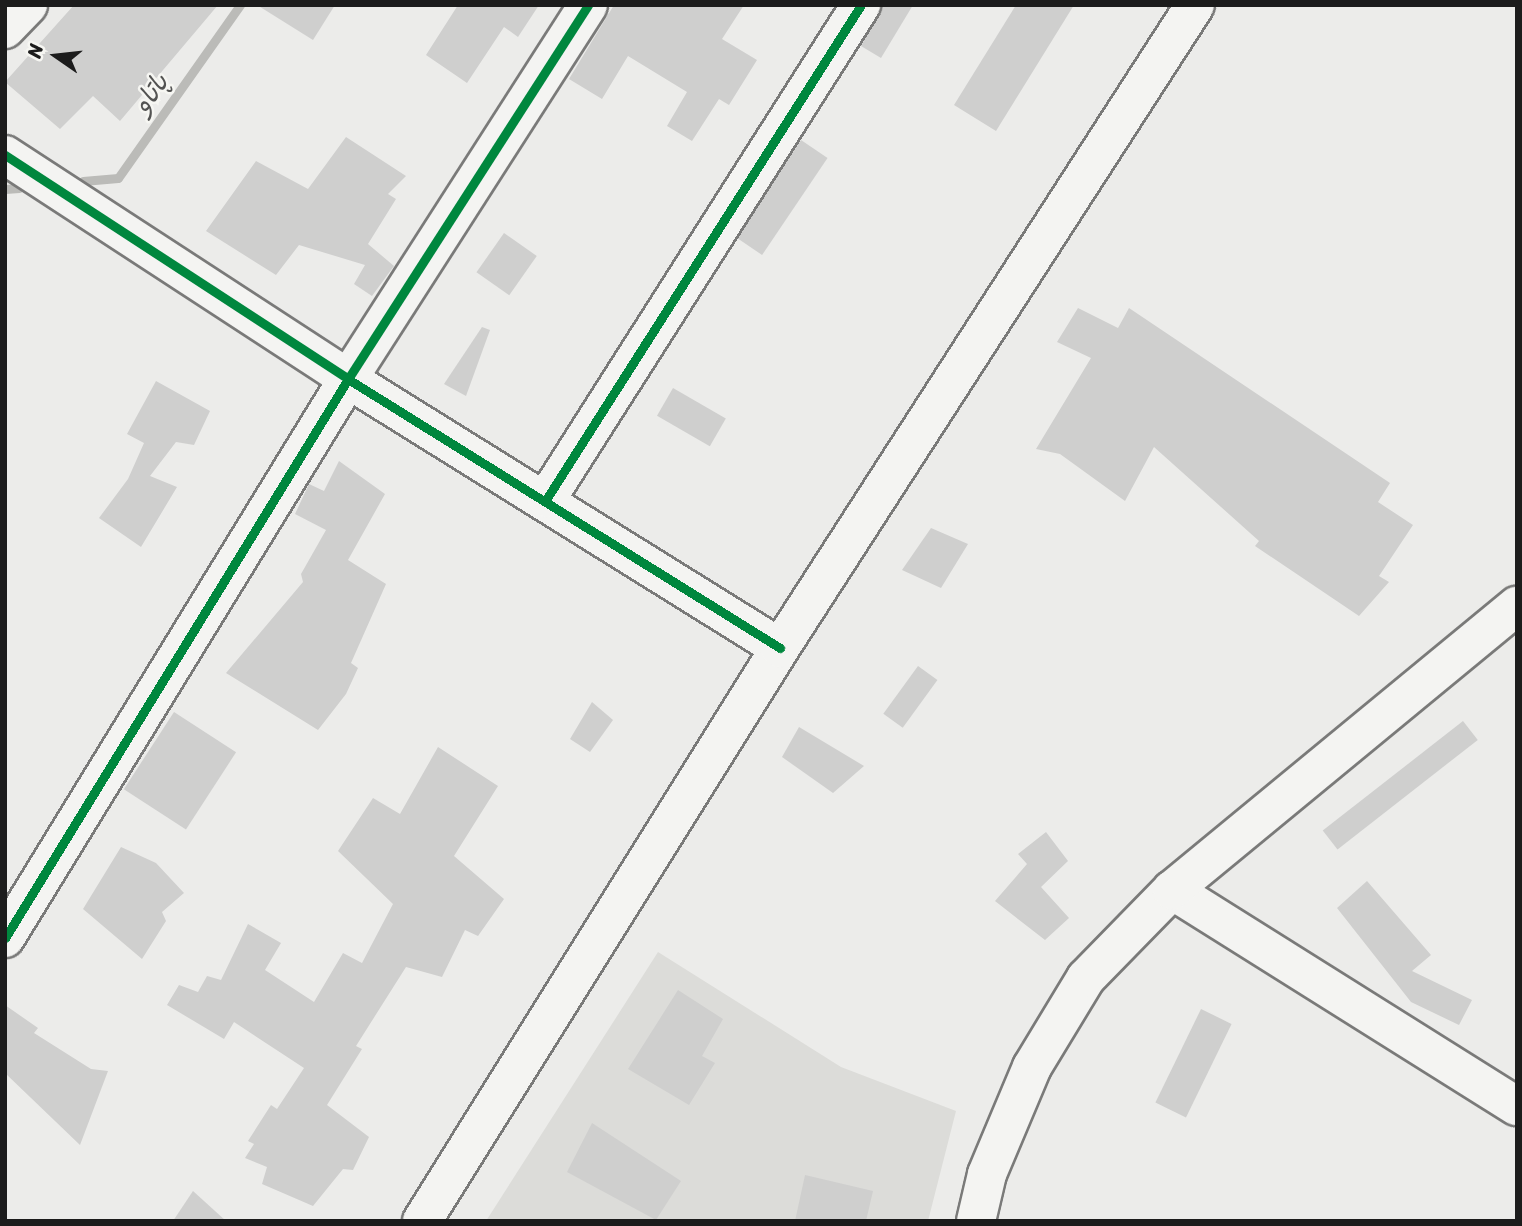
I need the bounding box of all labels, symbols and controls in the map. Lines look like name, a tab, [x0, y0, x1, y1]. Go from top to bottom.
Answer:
north arrow	[21, 21, 91, 91]
text: N	[18, 40, 53, 61]
water label: پاتاو	[126, 68, 176, 120]

